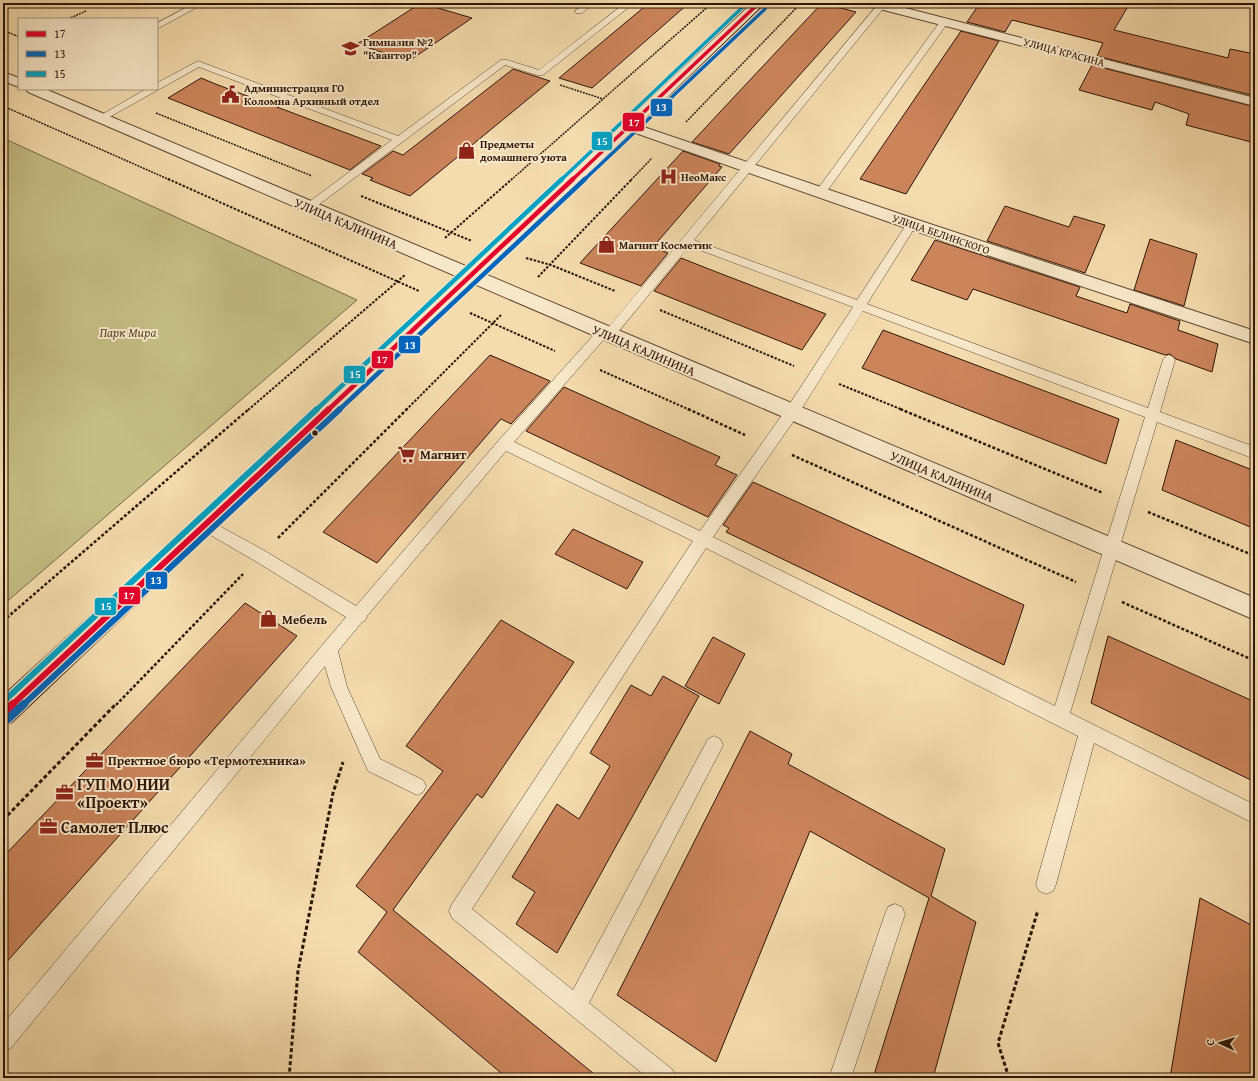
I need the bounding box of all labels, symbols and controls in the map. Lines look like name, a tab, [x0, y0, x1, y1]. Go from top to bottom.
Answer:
legend	[18, 18, 158, 90]
text: 17	[54, 25, 66, 42]
street label: УЛИЦА КРАСИНА	[1021, 33, 1107, 71]
place label: Гимназия №2 "Квантор"	[363, 34, 433, 63]
school or university icon: Гимназия №2 "Квантор"	[340, 38, 360, 58]
text: 13	[54, 45, 66, 62]
text: 15	[54, 65, 66, 82]
place label: Администрация ГО Коломна Архивный отдел	[244, 80, 380, 109]
public building icon: Администрация ГО Коломна Архивный отдел	[221, 84, 241, 104]
line badge: 13	[650, 98, 673, 117]
text: 13	[655, 99, 667, 115]
line badge: 17	[622, 112, 645, 132]
text: 17	[628, 114, 640, 130]
line badge: 15	[591, 131, 613, 151]
text: 15	[596, 133, 608, 149]
place label: Предметы домашнего уюта	[480, 136, 567, 165]
shop icon: Предметы домашнего уюта	[457, 140, 477, 160]
hospital icon: НеоМакс	[658, 167, 678, 187]
place label: НеоМакс	[681, 169, 726, 185]
street label: УЛИЦА КАЛИНИНА	[291, 193, 401, 254]
street label: УЛИЦА БЕЛИНСКОГО	[890, 210, 992, 258]
shop icon: Магнит Косметик	[596, 235, 616, 255]
place label: Магнит Косметик	[619, 237, 713, 253]
street label: УЛИЦА КАЛИНИНА	[589, 320, 699, 381]
park label: Парк Мира	[100, 323, 156, 342]
line badge: 13	[398, 335, 421, 354]
text: 13	[404, 337, 416, 353]
line badge: 17	[371, 350, 394, 369]
text: 17	[376, 351, 388, 367]
line badge: 15	[343, 365, 366, 384]
text: 15	[349, 366, 361, 382]
unlabelled marker	[310, 428, 320, 438]
supermarket icon: Магнит	[397, 444, 417, 464]
place label: Магнит	[420, 445, 467, 464]
street label: УЛИЦА КАЛИНИНА	[887, 446, 997, 507]
line badge: 13	[145, 571, 168, 590]
text: 13	[150, 572, 162, 588]
line badge: 17	[118, 586, 141, 605]
text: 17	[123, 587, 135, 603]
line badge: 15	[94, 597, 117, 616]
text: 15	[100, 598, 112, 614]
shop icon: Мебель	[259, 609, 279, 629]
place label: Мебель	[282, 610, 327, 629]
office icon: Пректное бюро «Термотехника»	[85, 750, 105, 770]
place label: Пректное бюро «Термотехника»	[108, 751, 306, 770]
place label: ГУП МО НИИ «Проект»	[77, 772, 170, 814]
office icon: ГУП МО НИИ «Проект»	[54, 783, 74, 803]
place label: Самолет Плюс	[61, 815, 169, 839]
office icon: Самолет Плюс	[38, 817, 58, 837]
north arrow	[1200, 1023, 1240, 1063]
text: С	[1202, 1039, 1218, 1046]

